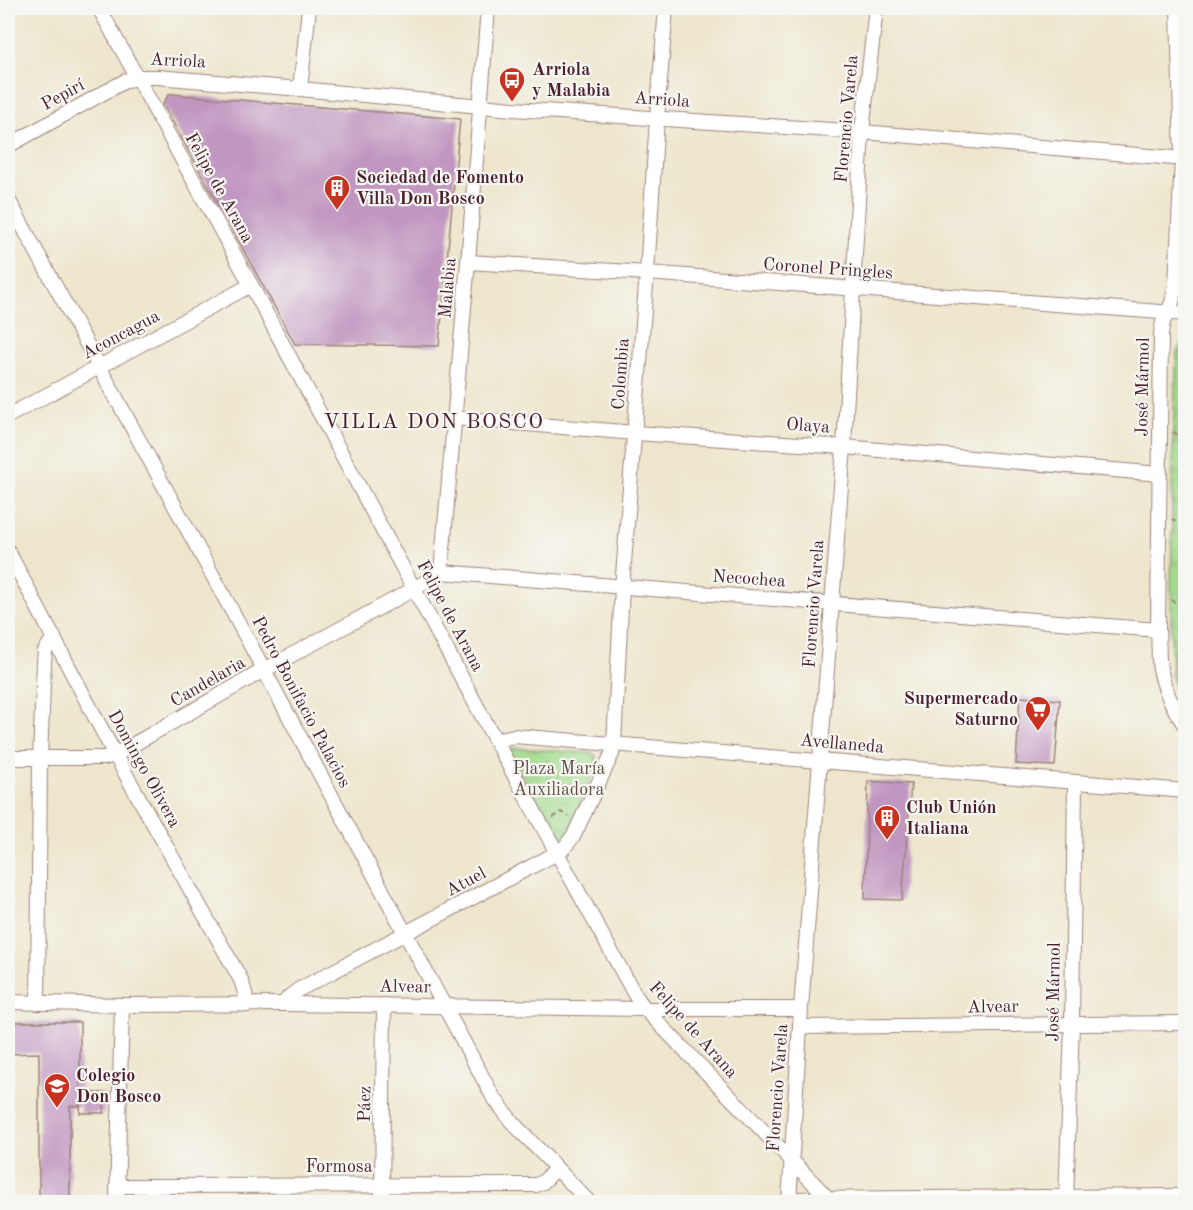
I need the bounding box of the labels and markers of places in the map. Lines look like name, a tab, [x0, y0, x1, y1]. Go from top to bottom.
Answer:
place label: Arriola y Malabia	[532, 61, 610, 100]
bus stop icon: Arriola y Malabia	[497, 65, 527, 103]
place label: Sociedad de Fomento Villa Don Bosco	[356, 169, 524, 208]
building icon: Sociedad de Fomento Villa Don Bosco	[322, 173, 352, 211]
place label: Supermercado Saturno	[904, 690, 1018, 729]
supermarket icon: Supermercado Saturno	[1023, 694, 1053, 732]
place label: Club Unión Italiana	[906, 799, 997, 838]
building icon: Club Unión Italiana	[872, 803, 902, 841]
place label: Colegio Don Bosco	[76, 1067, 161, 1106]
school or university icon: Colegio Don Bosco	[42, 1071, 72, 1109]

